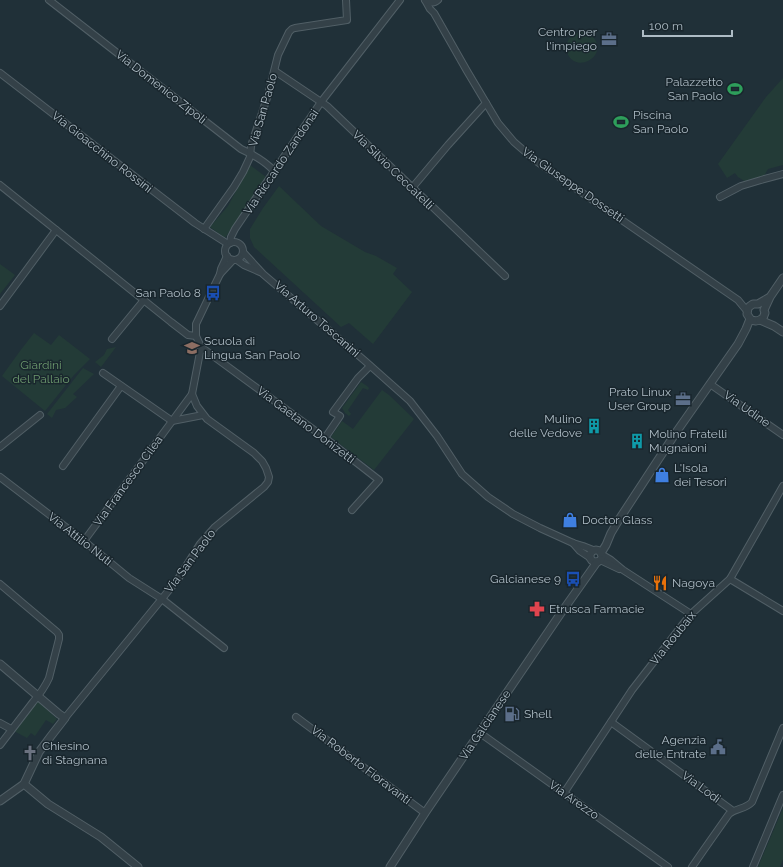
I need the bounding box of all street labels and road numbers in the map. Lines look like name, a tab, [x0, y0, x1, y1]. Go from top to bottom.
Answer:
street label: Via Domenico Zipoli	[113, 47, 209, 127]
street label: Via San Paolo	[246, 72, 280, 148]
street label: Via Riccardo Zandonai	[241, 107, 321, 217]
street label: Via Gioacchino Rossini	[49, 108, 155, 196]
street label: Via Silvio Ceccatelli	[349, 128, 437, 212]
street label: Via Giuseppe Dossetti	[519, 144, 627, 226]
street label: Via Arturo Toscanini	[271, 278, 363, 360]
street label: Via Gaetano Donizetti	[254, 384, 358, 466]
street label: Via Udine	[721, 388, 773, 430]
street label: Via Francesco Cilea	[90, 433, 166, 529]
street label: Via Attilio Nuti	[45, 510, 115, 568]
street label: Via San Paolo	[162, 527, 218, 595]
street label: Via Roubaix	[647, 608, 699, 668]
street label: Via Galcianese	[456, 687, 514, 763]
street label: Via Roberto Fioravanti	[308, 723, 414, 807]
street label: Via Lodi	[679, 768, 723, 806]
street label: Via Arezzo	[546, 778, 602, 822]

